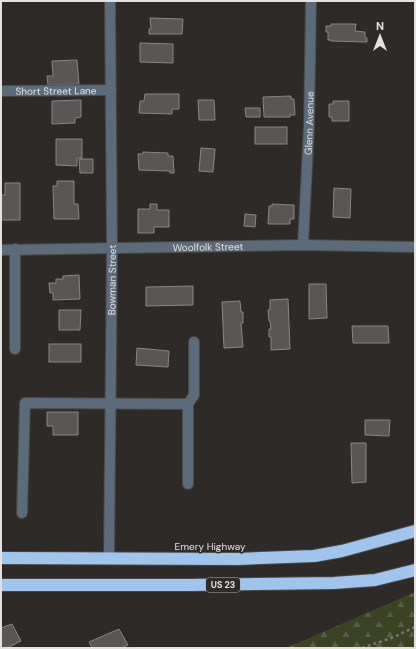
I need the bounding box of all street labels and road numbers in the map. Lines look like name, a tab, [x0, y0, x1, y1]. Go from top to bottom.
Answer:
street label: Short Street Lane	[15, 84, 97, 98]
street label: Glenn Avenue	[302, 91, 317, 155]
street label: Woolfolk Street	[173, 240, 244, 254]
street label: Bowman Street	[105, 245, 119, 315]
street label: Emery Highway	[175, 540, 246, 553]
road number: US 23	[206, 578, 240, 592]

